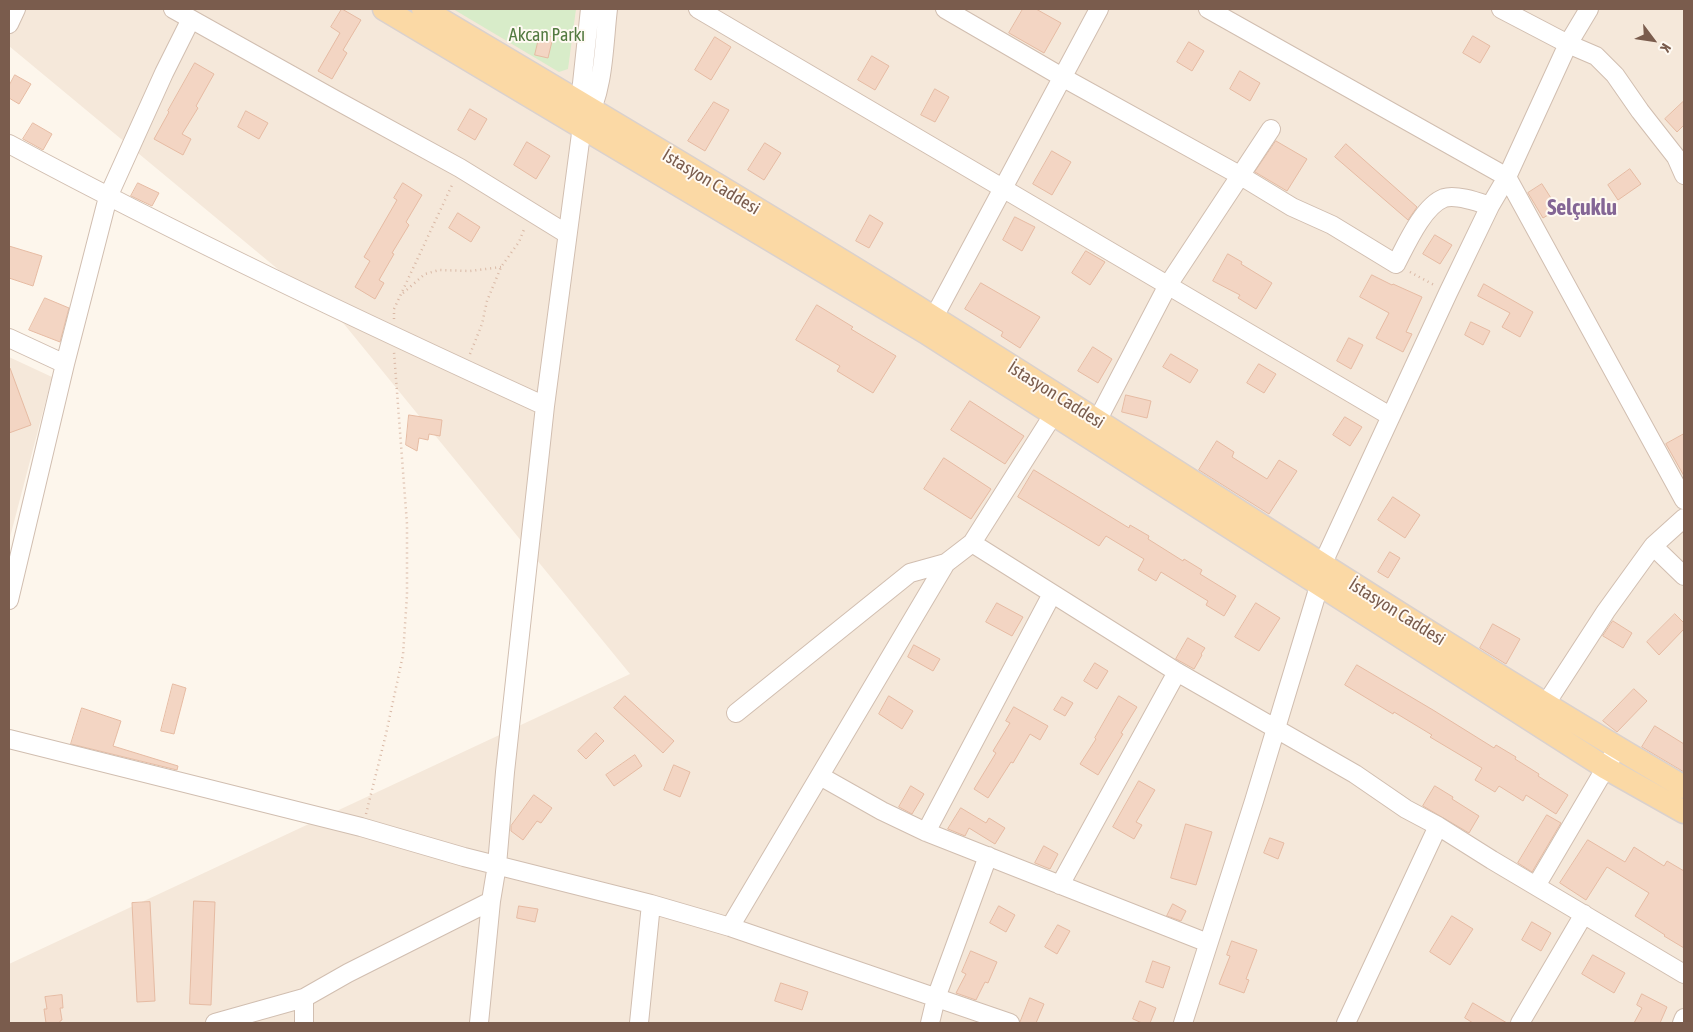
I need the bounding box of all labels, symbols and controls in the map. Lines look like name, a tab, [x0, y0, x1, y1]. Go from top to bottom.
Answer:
north arrow	[1628, 15, 1678, 65]
park label: Akcan Parkı	[509, 24, 585, 46]
text: K	[1657, 41, 1674, 55]
street label: İstasyon Caddesi	[658, 144, 764, 220]
district label: Selçuklu	[1547, 195, 1617, 221]
street label: İstasyon Caddesi	[1004, 357, 1108, 433]
street label: İstasyon Caddesi	[1345, 574, 1449, 650]

